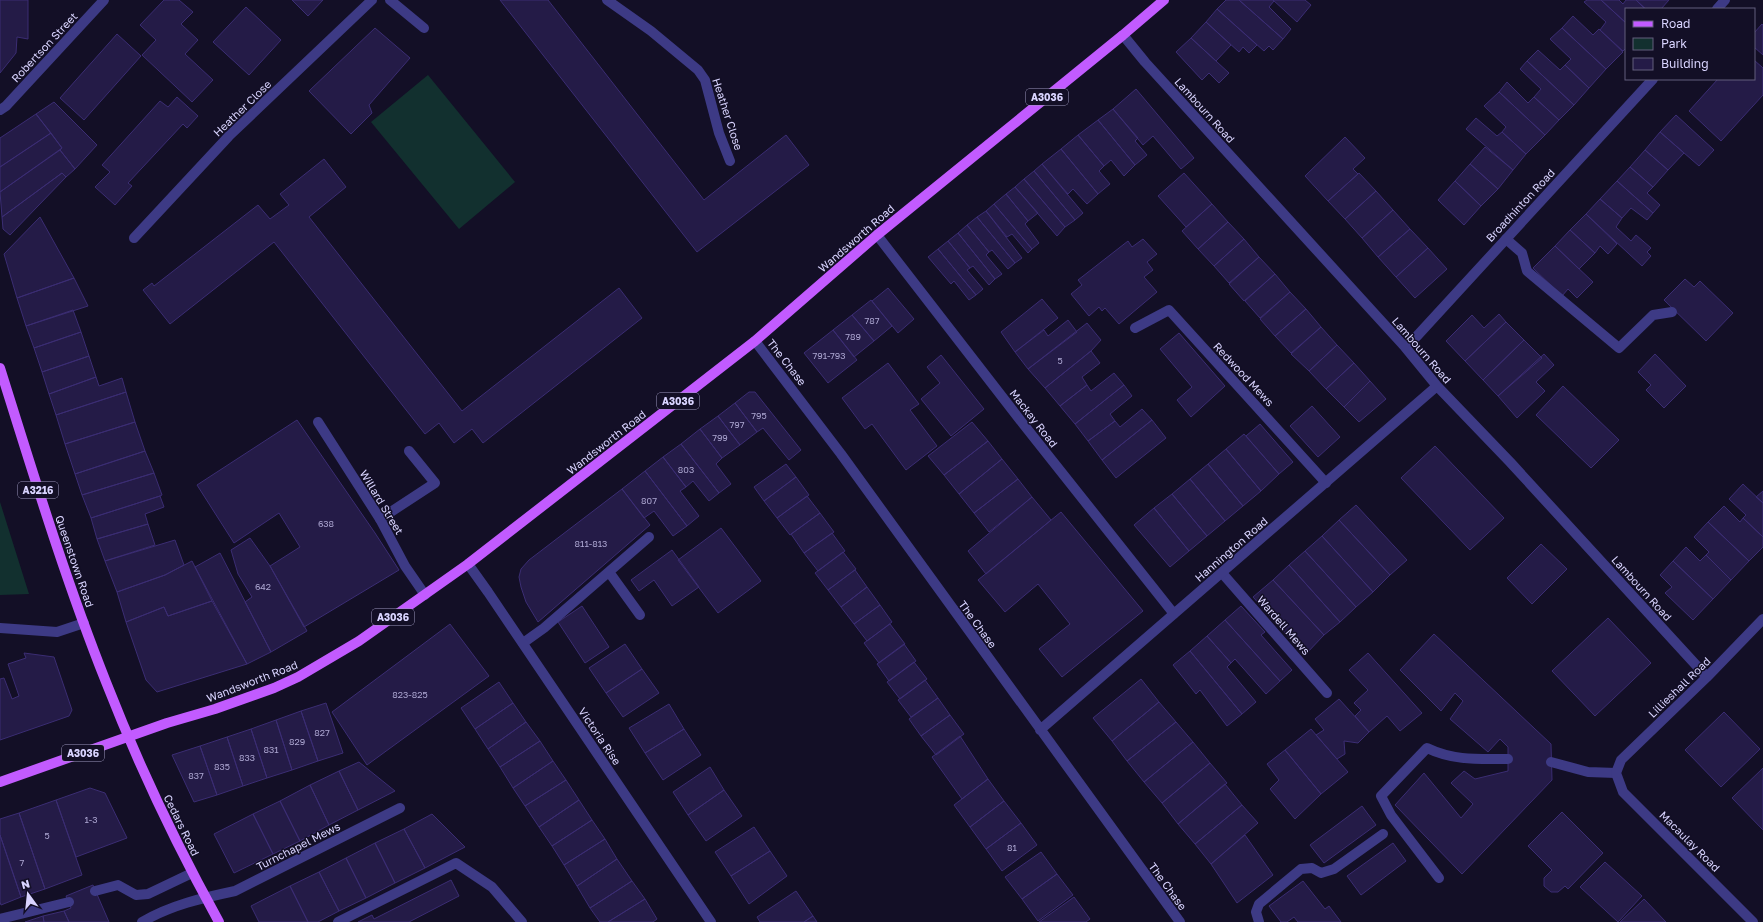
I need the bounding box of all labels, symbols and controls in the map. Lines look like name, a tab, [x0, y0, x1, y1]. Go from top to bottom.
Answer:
legend	[1625, 8, 1755, 80]
street label: Robertson Street	[8, 9, 80, 85]
text: Road	[1661, 16, 1690, 31]
text: Park	[1661, 36, 1687, 51]
text: Building	[1661, 56, 1709, 71]
street label: Lambourn Road	[1172, 75, 1238, 145]
street label: Heather Close	[710, 76, 746, 152]
street label: Heather Close	[210, 77, 274, 139]
road number: A3036	[1026, 89, 1068, 105]
street label: Broadhinton Road	[1483, 166, 1557, 244]
street label: Wandsworth Road	[815, 201, 897, 275]
street label: Lambourn Road	[1390, 314, 1454, 386]
house number: 787	[864, 315, 880, 326]
house number: 789	[845, 331, 861, 342]
street label: The Chase	[765, 336, 809, 388]
street label: Redwood Mews	[1211, 339, 1277, 409]
house number: 791-793	[813, 350, 845, 361]
house number: 5	[1057, 355, 1063, 366]
street label: Mackay Road	[1007, 387, 1061, 449]
road number: A3036	[657, 393, 699, 409]
street label: Wandsworth Road	[564, 407, 648, 477]
house number: 795	[751, 410, 767, 421]
house number: 797	[730, 419, 745, 430]
house number: 799	[712, 432, 728, 443]
house number: 803	[678, 464, 694, 475]
street label: Willard Street	[358, 467, 406, 537]
road number: A3216	[18, 482, 58, 498]
house number: 807	[641, 495, 657, 506]
street label: Queenstown Road	[53, 513, 97, 609]
street label: Hannington Road	[1192, 514, 1270, 584]
house number: 638	[318, 518, 334, 529]
house number: 811-813	[575, 538, 607, 549]
street label: Lambourn Road	[1609, 553, 1675, 623]
house number: 642	[255, 581, 271, 592]
street label: Wardell Mews	[1255, 593, 1313, 657]
street label: The Chase	[956, 598, 1000, 650]
road number: A3036	[372, 609, 414, 625]
street label: Lillieshall Road	[1645, 654, 1713, 720]
street label: Wandsworth Road	[205, 658, 299, 704]
house number: 823-825	[392, 689, 428, 700]
street label: Victoria Rise	[576, 705, 624, 767]
house number: 827	[314, 727, 330, 738]
house number: 829	[289, 736, 305, 747]
house number: 831	[263, 744, 279, 755]
road number: A3036	[62, 745, 104, 761]
house number: 833	[239, 752, 255, 763]
house number: 835	[214, 761, 230, 772]
house number: 837	[188, 770, 204, 781]
street label: Cedars Road	[162, 792, 202, 858]
street label: Macaulay Road	[1657, 808, 1723, 874]
house number: 1-3	[84, 814, 98, 825]
street label: Turnchapel Mews	[254, 819, 342, 873]
house number: 5	[44, 830, 50, 841]
house number: 81	[1007, 842, 1018, 853]
house number: 7	[20, 857, 25, 868]
street label: The Chase	[1146, 860, 1190, 912]
north arrow	[8, 874, 48, 914]
text: N	[20, 876, 31, 891]

